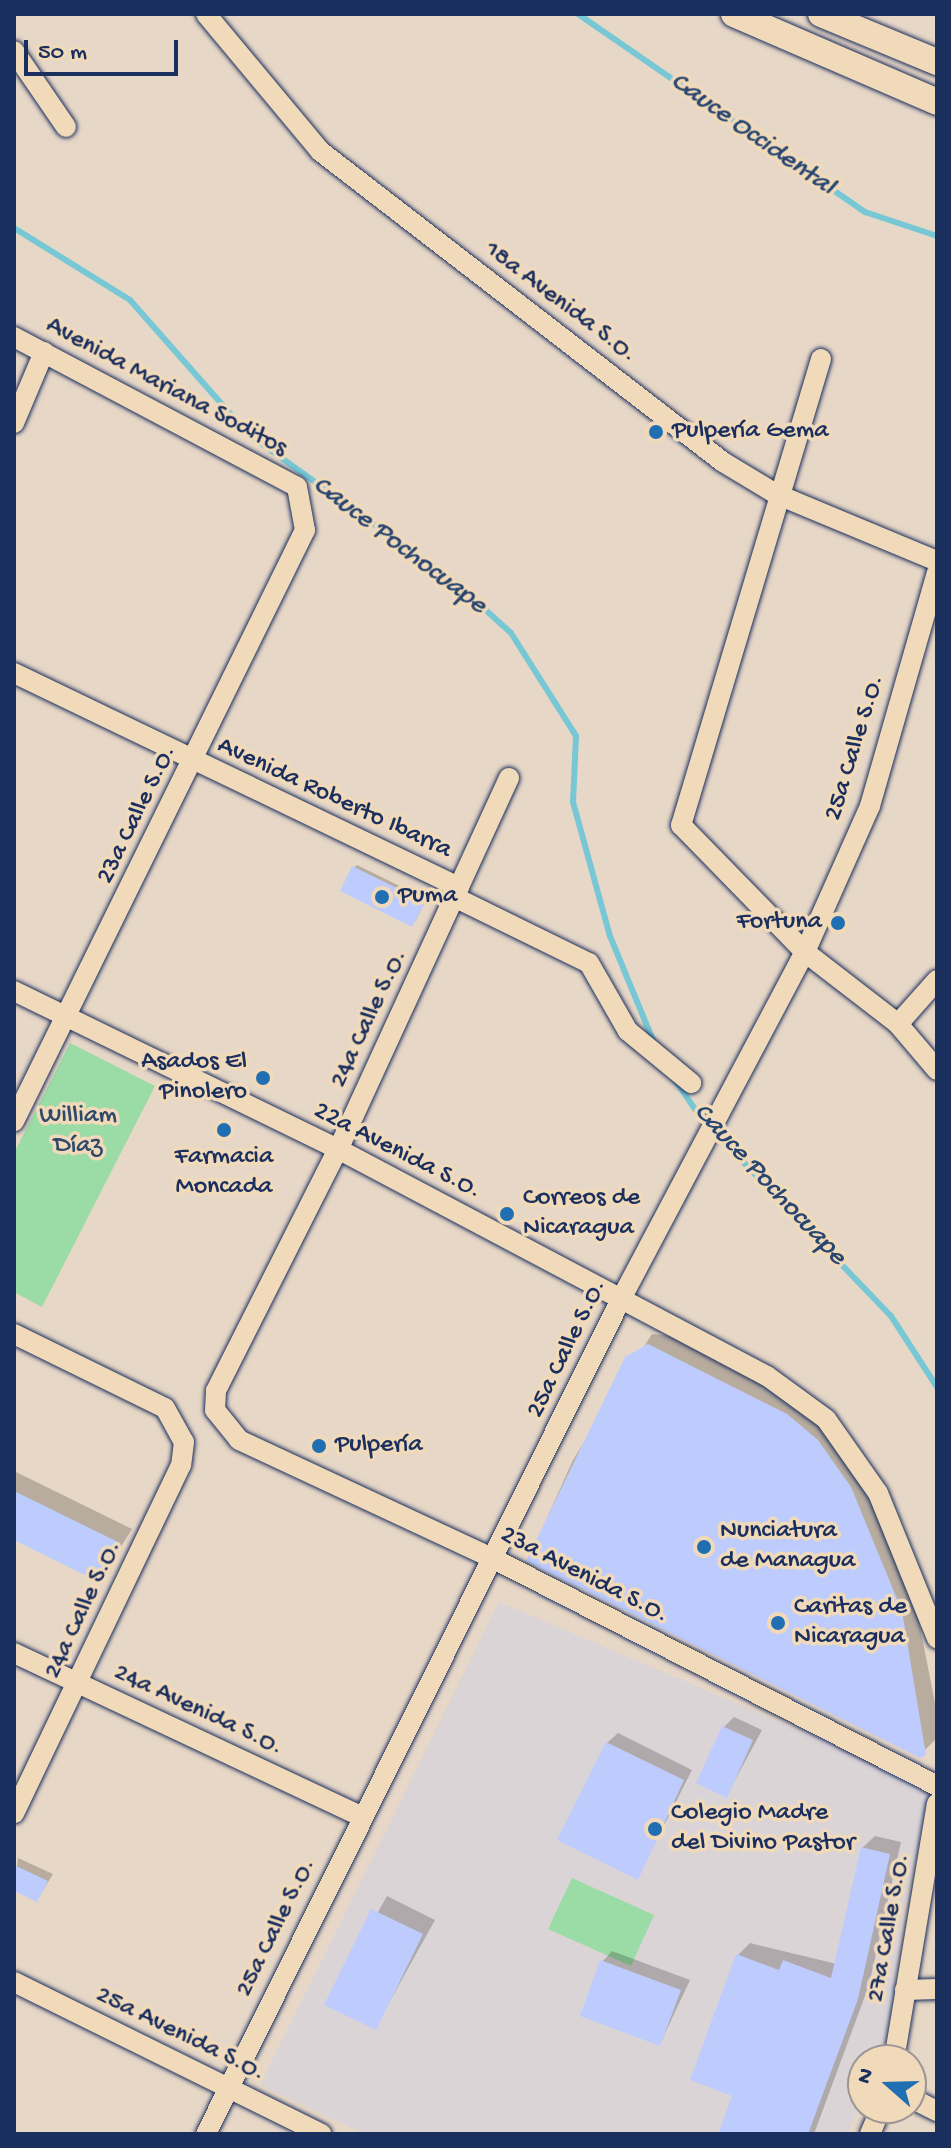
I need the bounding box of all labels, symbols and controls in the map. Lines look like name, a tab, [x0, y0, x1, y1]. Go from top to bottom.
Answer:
scale bar	[28, 24, 182, 74]
text: 50 m	[38, 39, 87, 68]
water label: Cauce Occidental	[663, 66, 841, 204]
street label: 18a Avenida S.O.	[477, 235, 643, 371]
street label: Avenida Mariana Soditos	[40, 311, 292, 465]
place label: Pulpería Gema	[672, 416, 829, 448]
marker: Pulpería Gema	[647, 423, 665, 441]
water label: Cauce Pochocuape	[305, 469, 493, 623]
street label: 25a Calle S.O.	[819, 671, 893, 825]
street label: Avenida Roberto Ibarra	[212, 731, 456, 867]
street label: 23a Calle S.O.	[91, 741, 185, 889]
place label: Puma	[398, 881, 457, 913]
marker: Puma	[373, 888, 391, 906]
place label: Fortuna	[736, 907, 822, 939]
marker: Fortuna	[829, 914, 847, 932]
street label: 24a Calle S.O.	[324, 945, 416, 1093]
place label: Asados El Pinolero	[141, 1047, 247, 1108]
marker: Asados El Pinolero	[254, 1069, 272, 1087]
street label: 22a Avenida S.O.	[308, 1096, 486, 1208]
water label: Cauce Pochocuape	[685, 1097, 853, 1273]
park label: William Díaz	[39, 1101, 117, 1162]
marker: Farmacia Moncada	[215, 1121, 233, 1139]
place label: Farmacia Moncada	[175, 1142, 273, 1204]
place label: Correos de Nicaragua	[523, 1183, 640, 1244]
marker: Correos de Nicaragua	[498, 1205, 516, 1223]
street label: 25a Calle S.O.	[521, 1274, 615, 1424]
place label: Pulpería	[335, 1430, 423, 1462]
marker: Pulpería	[310, 1437, 328, 1455]
place label: Nunciatura de Managua	[720, 1516, 855, 1578]
street label: 23a Avenida S.O.	[495, 1520, 673, 1632]
street label: 24a Calle S.O.	[38, 1536, 130, 1684]
marker: Nunciatura de Managua	[695, 1538, 713, 1556]
place label: Caritas de Nicaragua	[794, 1592, 907, 1654]
marker: Caritas de Nicaragua	[769, 1614, 787, 1632]
street label: 24a Avenida S.O.	[108, 1658, 288, 1764]
place label: Colegio Madre del Divino Pastor	[671, 1798, 855, 1860]
marker: Colegio Madre del Divino Pastor	[646, 1820, 664, 1838]
street label: 27a Calle S.O.	[862, 1851, 918, 2005]
street label: 25a Calle S.O.	[230, 1853, 324, 2003]
street label: 25a Avenida S.O.	[90, 1980, 270, 2090]
north arrow	[847, 2044, 927, 2124]
text: N	[852, 2065, 881, 2088]

